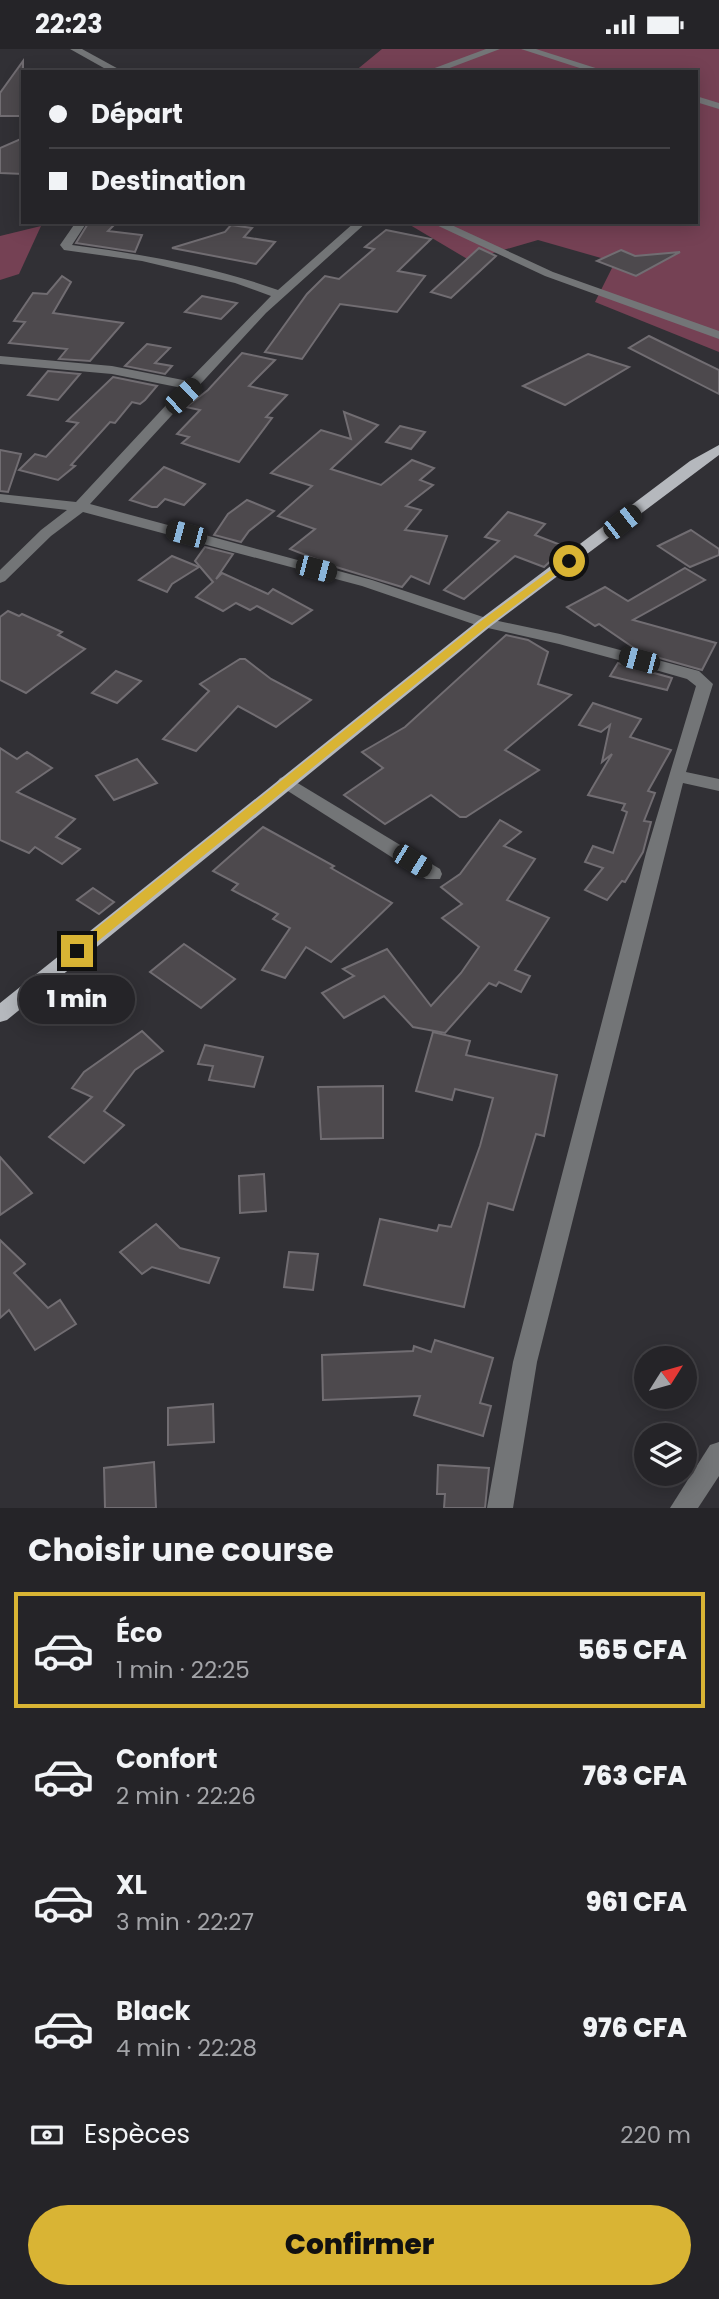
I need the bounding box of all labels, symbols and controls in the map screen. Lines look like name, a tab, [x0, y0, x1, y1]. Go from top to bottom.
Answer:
text: 22:23	[35, 6, 103, 42]
text: Départ	[91, 96, 183, 132]
text: Destination	[91, 163, 246, 199]
car	[161, 374, 206, 418]
car	[599, 501, 646, 543]
car	[163, 518, 210, 550]
route start	[553, 545, 585, 577]
car	[293, 553, 340, 585]
car	[616, 644, 663, 676]
car	[389, 841, 436, 881]
route end	[61, 935, 93, 967]
callout: 1 min	[19, 975, 135, 1025]
text: 1 min	[47, 983, 107, 1015]
north arrow	[634, 1346, 696, 1409]
map controls	[634, 1346, 697, 1486]
button: layers	[634, 1423, 697, 1486]
text: Choisir une course	[28, 1527, 334, 1572]
text: Éco	[116, 1615, 162, 1651]
icon: car	[32, 1619, 95, 1682]
text: 565 CFA	[578, 1632, 687, 1668]
text: 1 min · 22:25	[116, 1654, 250, 1686]
text: Confort	[116, 1741, 218, 1777]
icon: car	[32, 1745, 95, 1808]
text: 763 CFA	[582, 1758, 687, 1794]
text: 2 min · 22:26	[116, 1780, 256, 1812]
text: XL	[116, 1867, 147, 1903]
icon: car	[32, 1871, 95, 1934]
text: 961 CFA	[586, 1884, 687, 1920]
text: 3 min · 22:27	[116, 1906, 254, 1938]
text: Black	[116, 1993, 190, 2029]
icon: car	[32, 1997, 95, 2060]
text: 976 CFA	[582, 2010, 687, 2046]
text: 4 min · 22:28	[116, 2032, 257, 2064]
icon: cash	[28, 2116, 66, 2154]
text: Espèces	[84, 2116, 190, 2152]
text: 220 m	[620, 2119, 691, 2151]
button: Confirmer	[28, 2205, 691, 2285]

